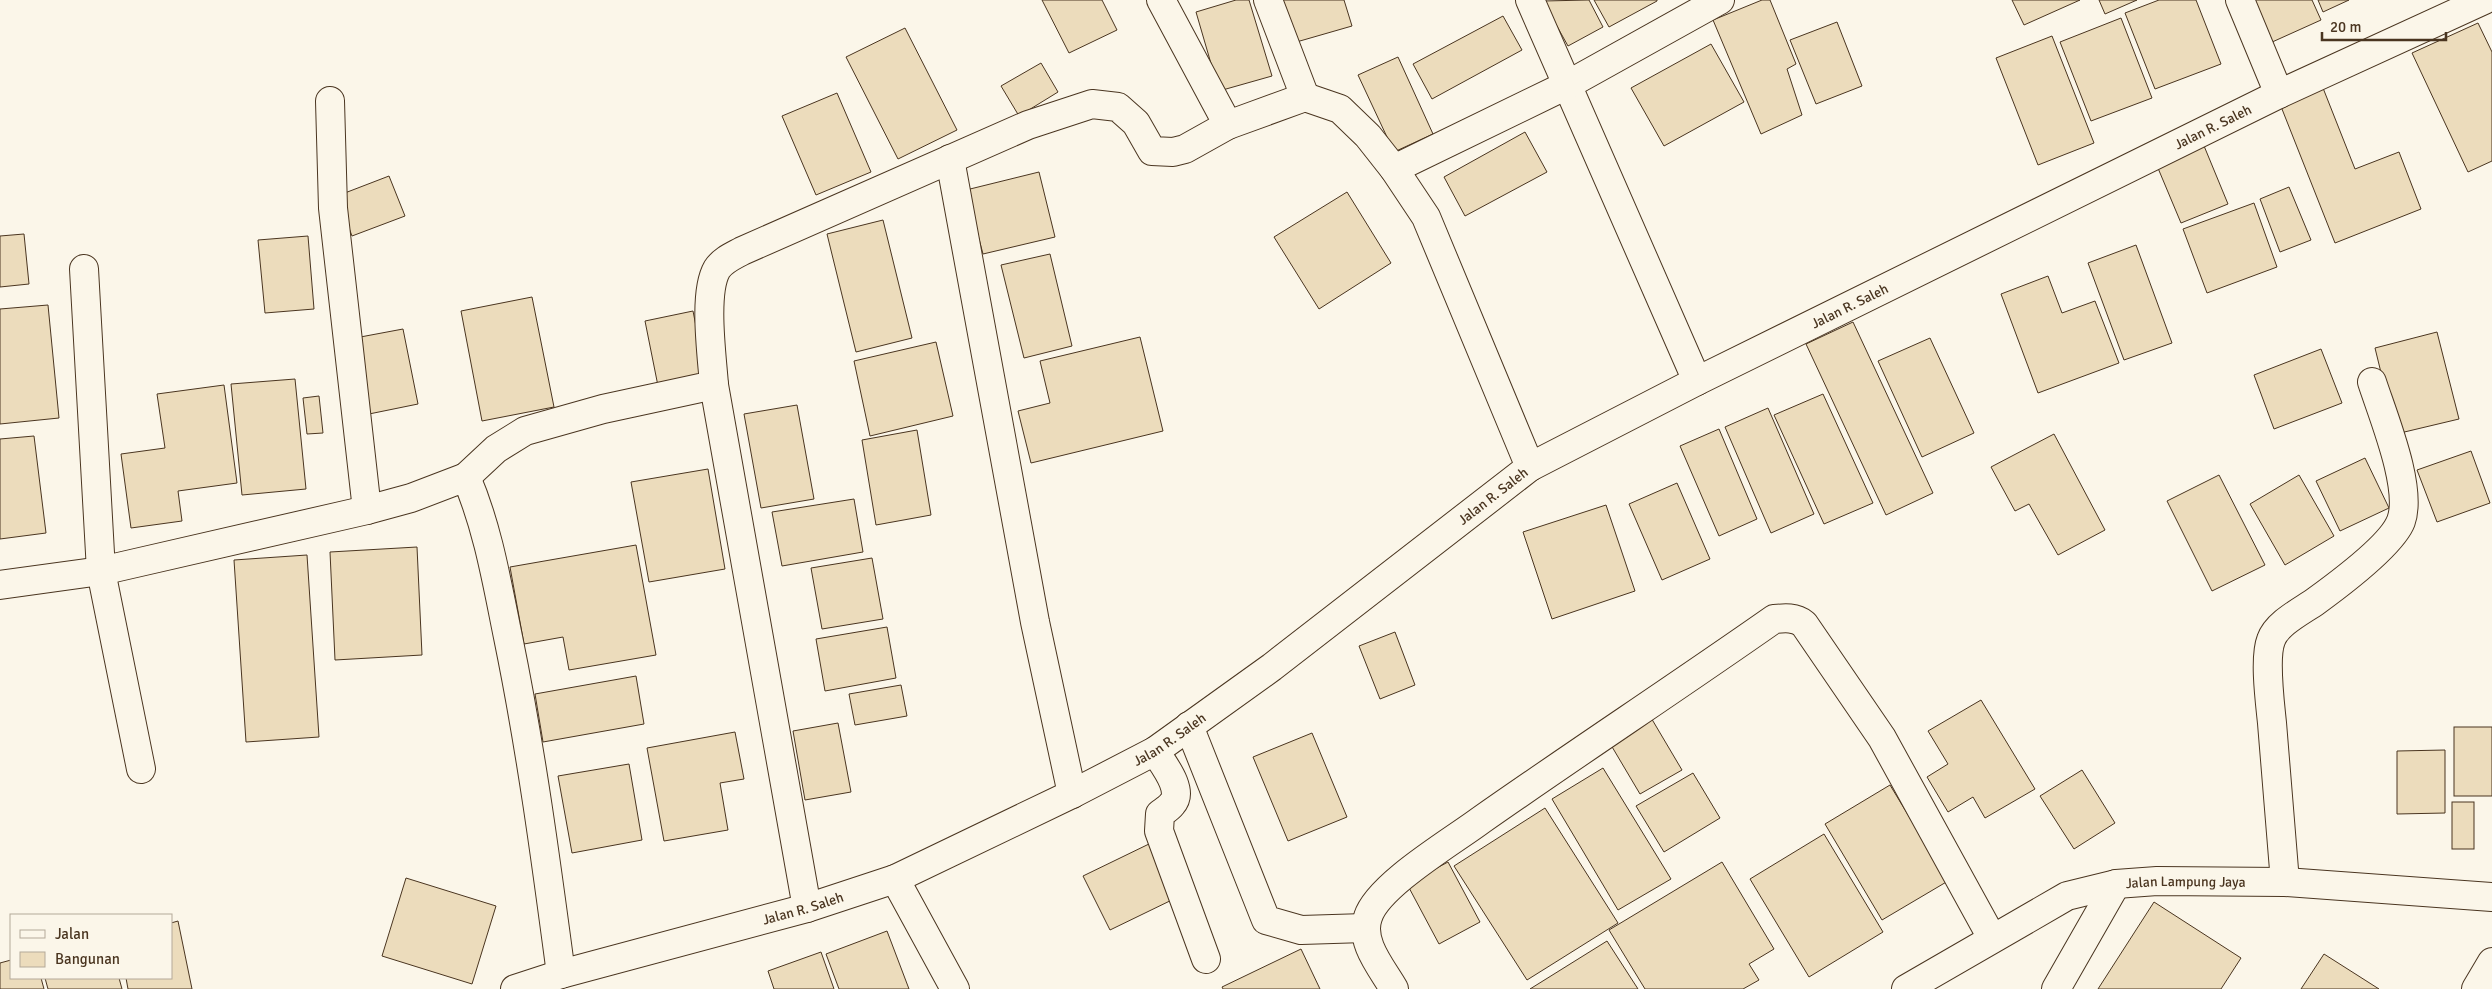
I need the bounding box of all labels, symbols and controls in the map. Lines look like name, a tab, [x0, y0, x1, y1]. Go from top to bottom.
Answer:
scale bar	[2322, 10, 2446, 42]
text: 20 m	[2330, 18, 2361, 36]
street label: Jalan R. Saleh	[2172, 100, 2254, 153]
street label: Jalan R. Saleh	[1808, 280, 1891, 332]
street label: Jalan R. Saleh	[1455, 463, 1531, 528]
street label: Jalan R. Saleh	[1130, 709, 1209, 769]
street label: Jalan Lampung Jaya	[2125, 872, 2246, 892]
street label: Jalan R. Saleh	[760, 888, 846, 928]
legend	[10, 914, 172, 979]
text: Jalan	[55, 925, 89, 943]
text: Bangunan	[55, 950, 120, 968]

